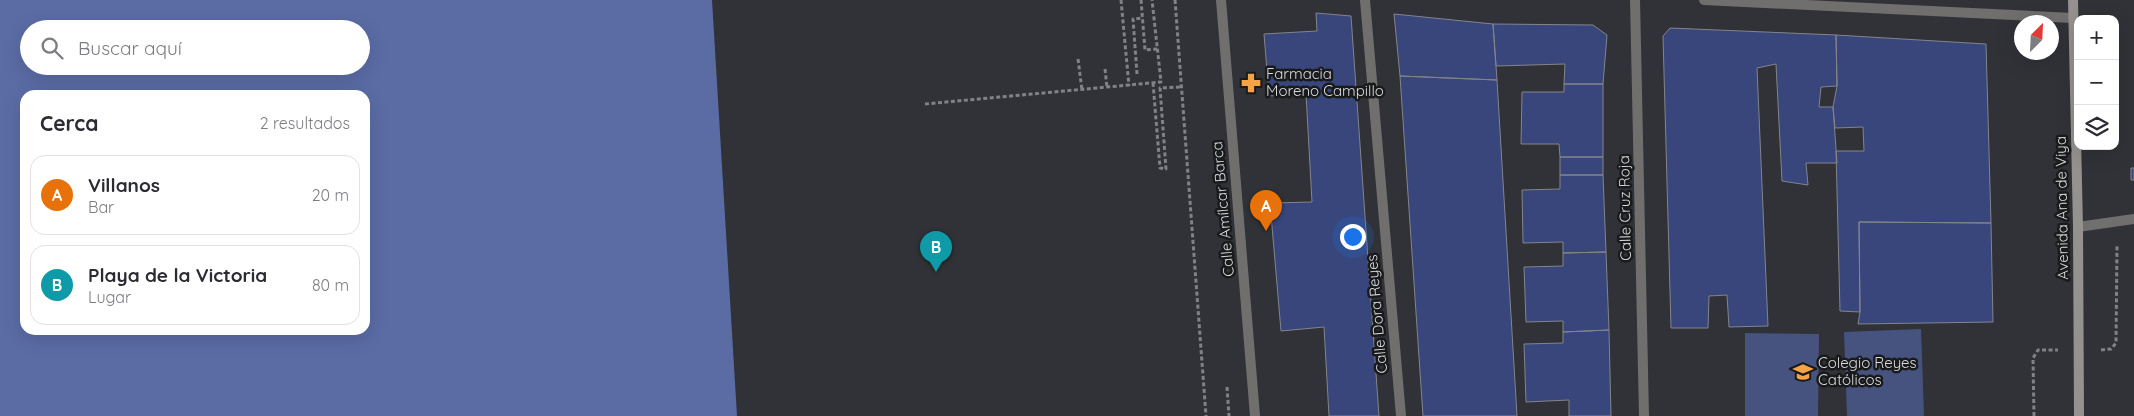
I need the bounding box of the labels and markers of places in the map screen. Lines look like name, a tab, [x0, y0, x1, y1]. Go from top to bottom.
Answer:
place label: Farmacia Moreno Campillo	[1266, 64, 1384, 100]
pharmacy icon: Farmacia Moreno Campillo	[1240, 72, 1262, 94]
pin: A	[1250, 190, 1282, 231]
pin: B	[920, 231, 952, 272]
place label: Colegio Reyes Católicos	[1818, 353, 1917, 389]
school or university icon: Colegio Reyes Católicos	[1792, 361, 1814, 383]

